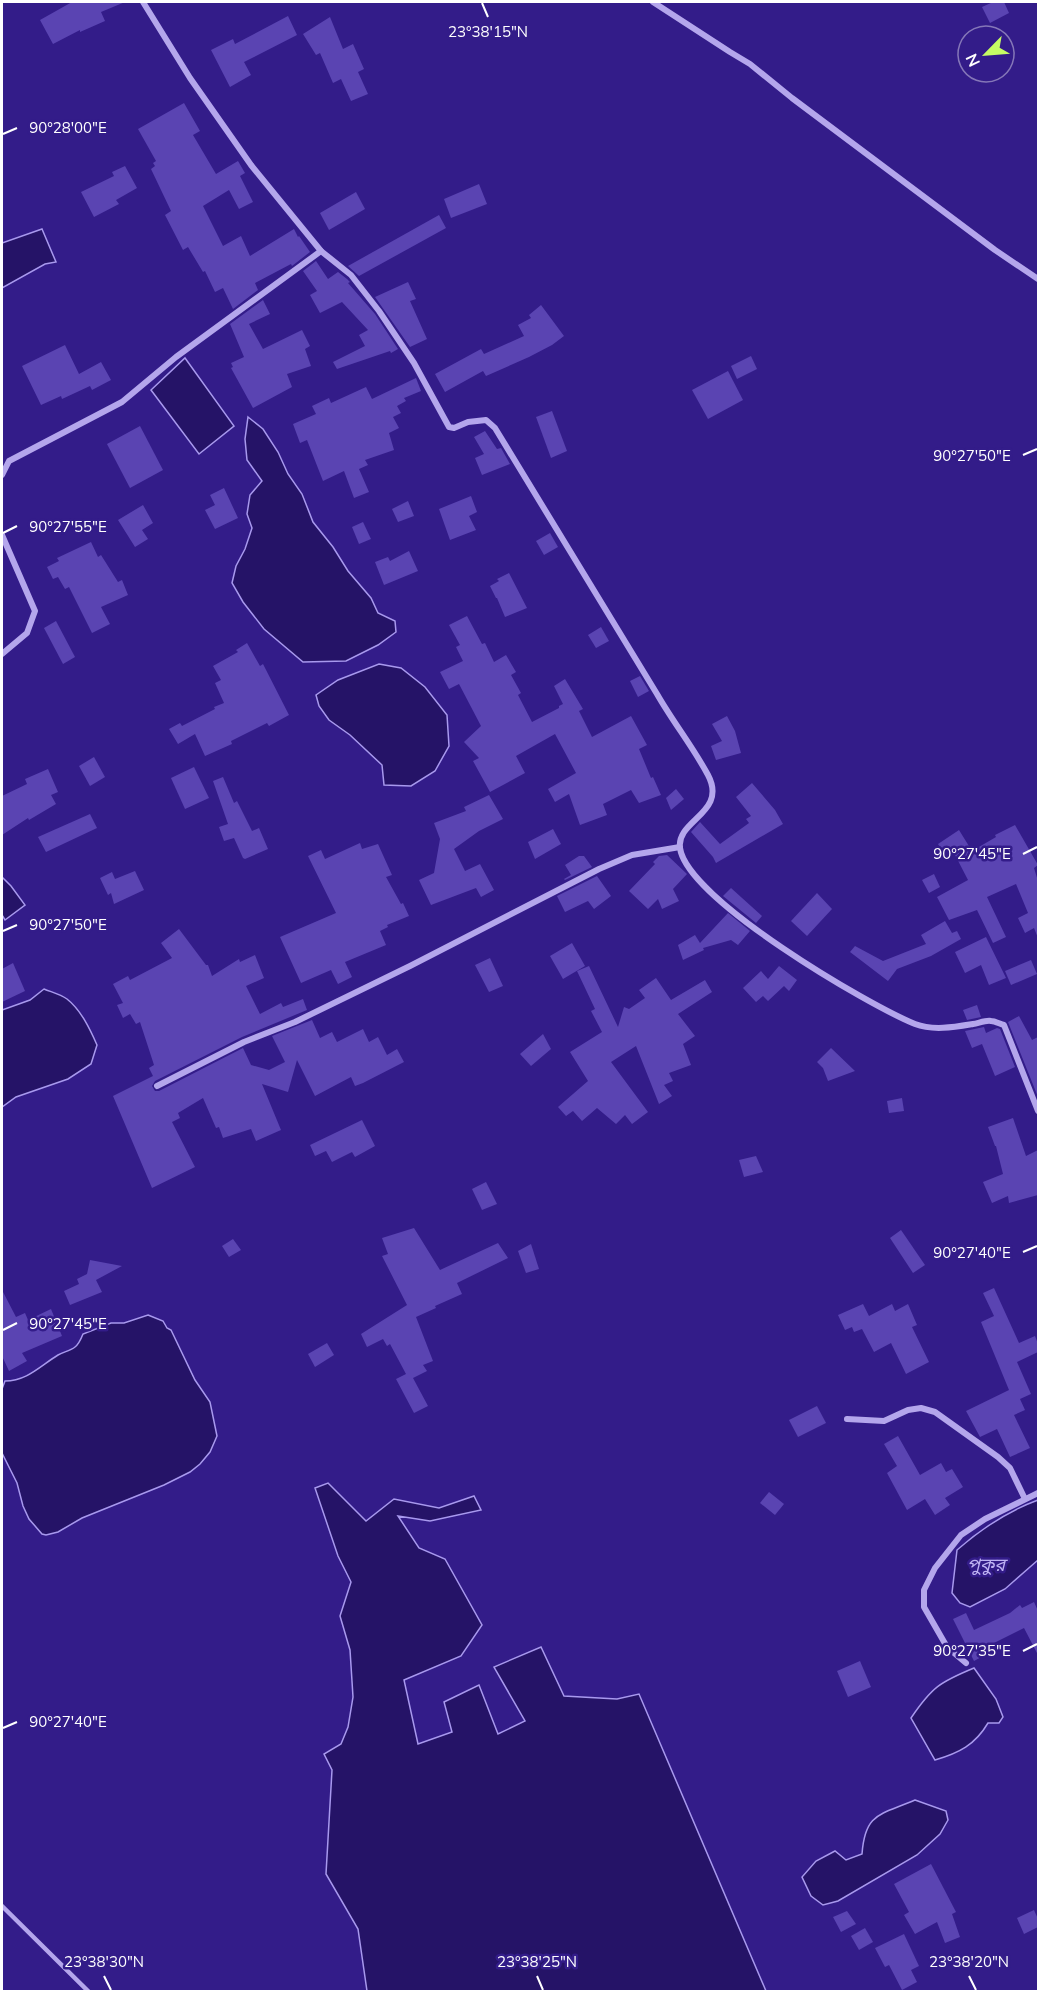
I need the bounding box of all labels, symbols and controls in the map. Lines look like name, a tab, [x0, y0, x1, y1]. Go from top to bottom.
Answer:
text: 23°38'15"N	[448, 22, 528, 41]
north arrow	[956, 24, 1016, 84]
text: N	[961, 51, 984, 70]
text: 90°28'00"E	[29, 118, 107, 137]
text: 90°27'50"E	[933, 446, 1011, 465]
text: 90°27'55"E	[29, 517, 107, 536]
text: 90°27'45"E	[933, 844, 1011, 863]
text: 90°27'50"E	[29, 915, 107, 934]
text: 90°27'40"E	[933, 1243, 1011, 1262]
text: 90°27'45"E	[29, 1314, 107, 1333]
water label: পুকুর	[967, 1553, 1008, 1576]
text: 90°27'35"E	[933, 1641, 1011, 1660]
text: 90°27'40"E	[29, 1712, 107, 1731]
text: 23°38'30"N	[64, 1952, 144, 1971]
text: 23°38'25"N	[497, 1952, 577, 1971]
text: 23°38'20"N	[929, 1952, 1009, 1971]

